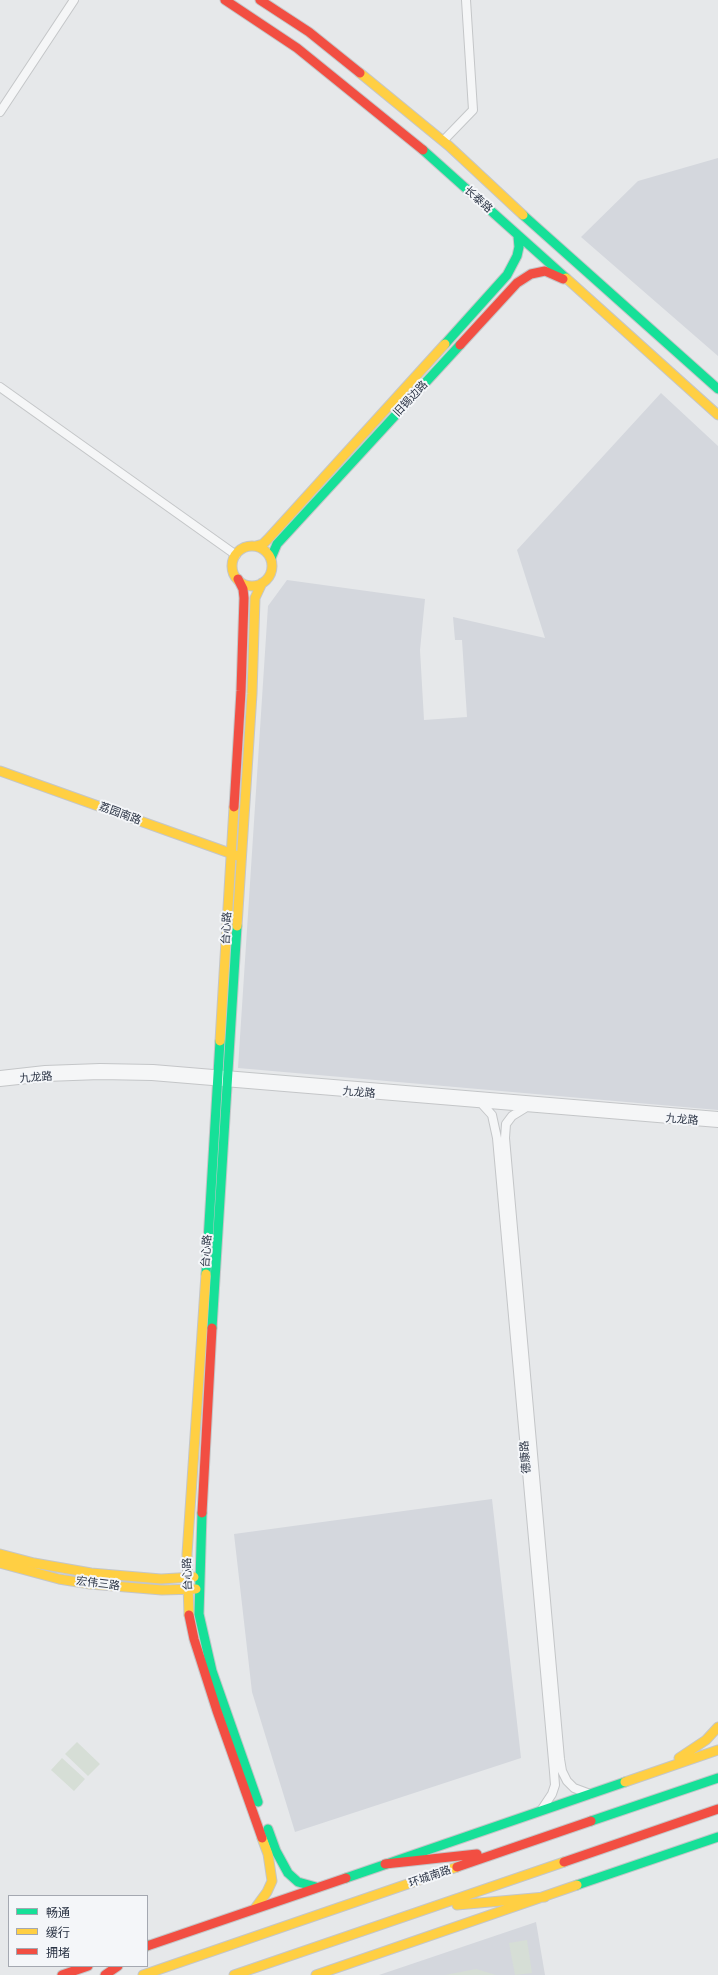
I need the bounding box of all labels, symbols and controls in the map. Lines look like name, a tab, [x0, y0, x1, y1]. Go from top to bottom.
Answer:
street label: 长泰路	[461, 184, 495, 216]
street label: 旧锡边路	[391, 378, 431, 420]
street label: 荔园南路	[97, 800, 143, 828]
street label: 台心路	[220, 911, 234, 945]
street label: 九龙路	[19, 1070, 53, 1086]
street label: 九龙路	[342, 1085, 376, 1101]
street label: 九龙路	[665, 1112, 699, 1128]
street label: 台心路	[199, 1234, 215, 1268]
street label: 德康路	[518, 1440, 534, 1474]
street label: 台心路	[181, 1557, 195, 1591]
street label: 宏伟三路	[75, 1575, 121, 1593]
street label: 环城南路	[407, 1864, 453, 1890]
legend	[8, 1895, 148, 1967]
text: 畅通	[46, 1906, 70, 1920]
text: 缓行	[46, 1926, 70, 1940]
text: 拥堵	[46, 1946, 70, 1960]

